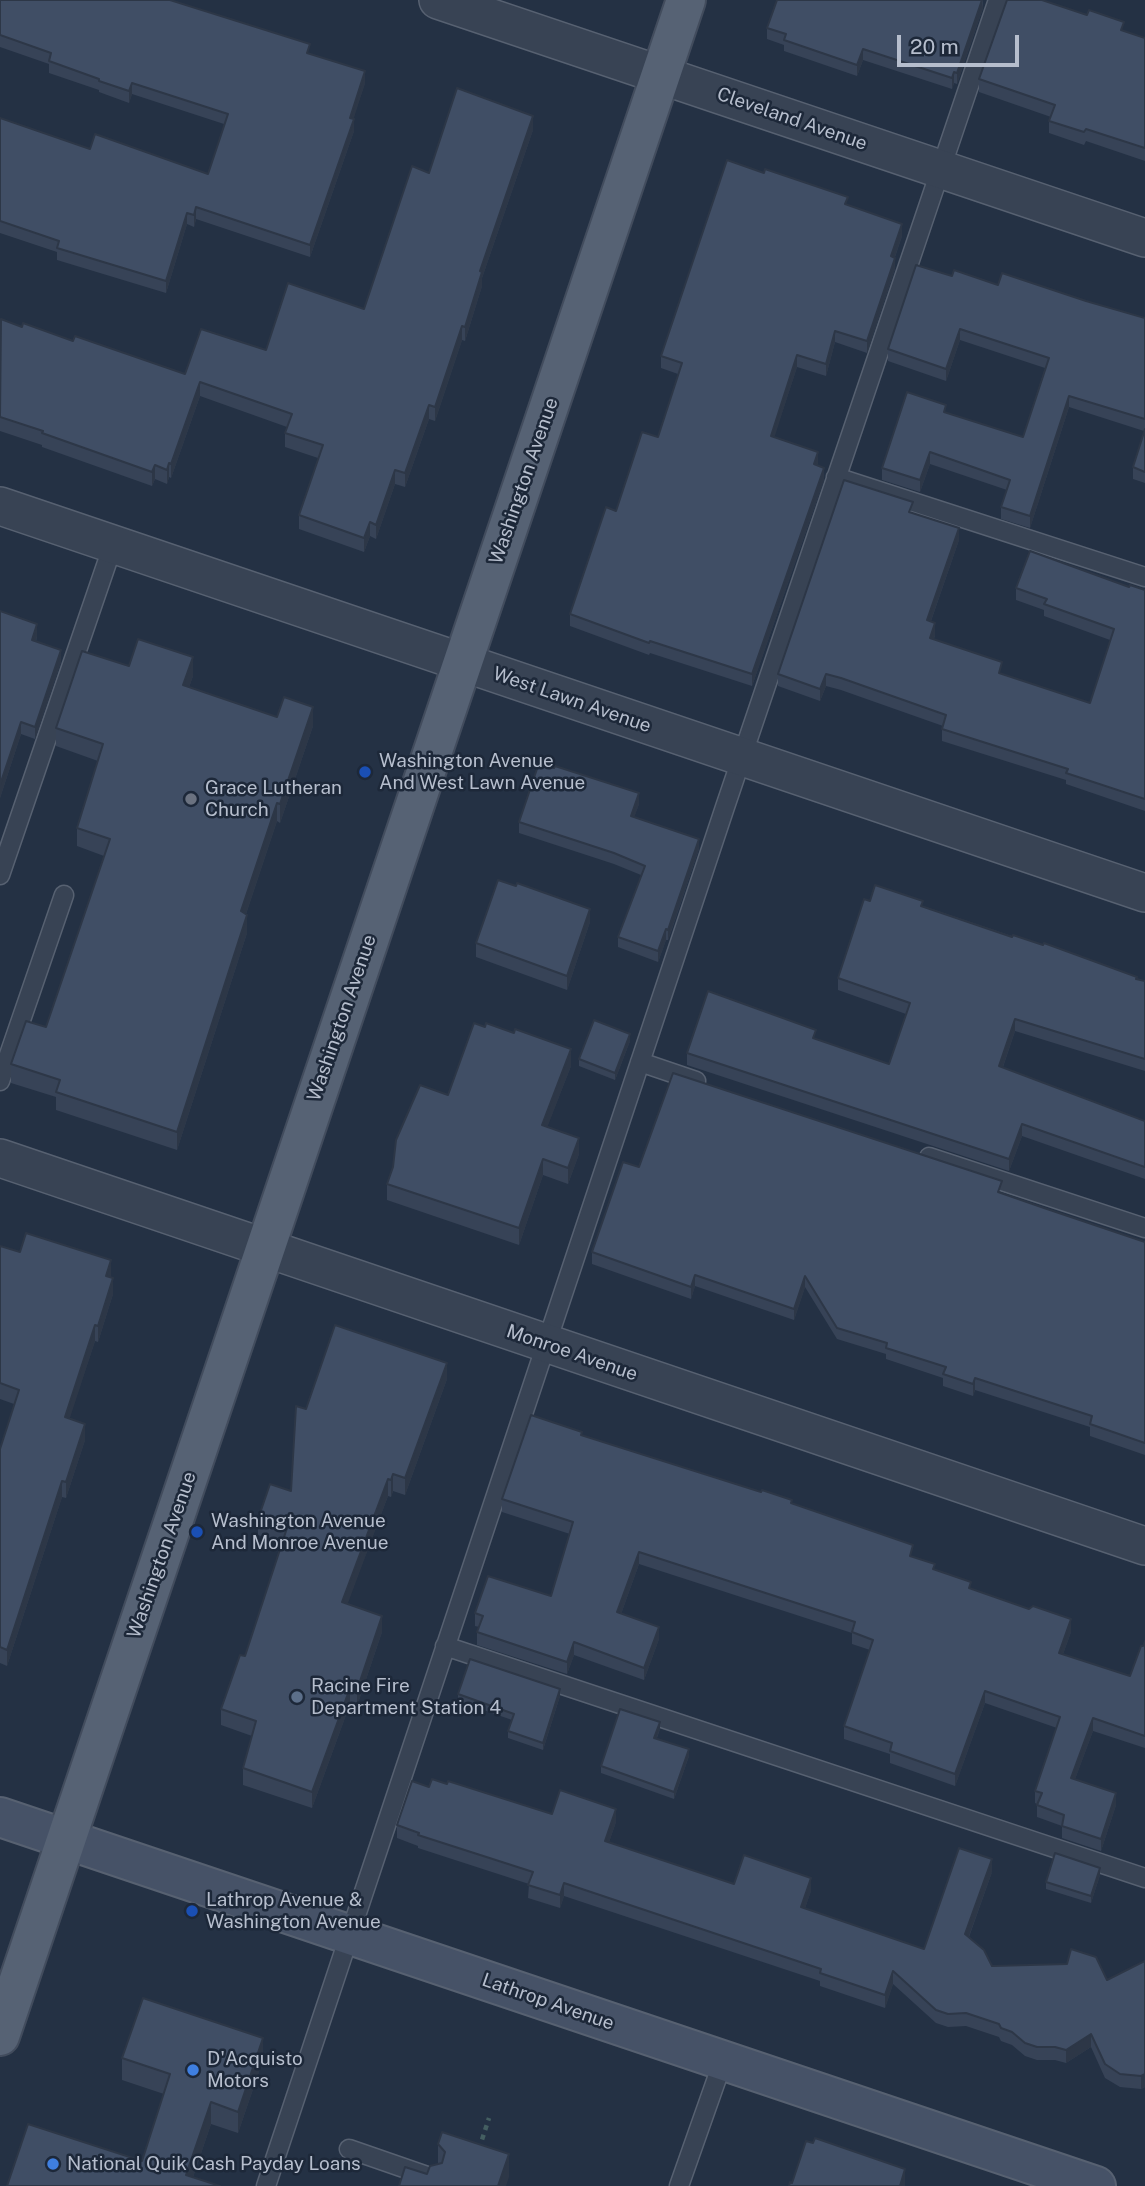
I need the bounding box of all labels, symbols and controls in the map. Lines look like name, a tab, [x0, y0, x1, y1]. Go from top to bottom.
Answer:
scale bar	[900, 21, 1023, 65]
text: 20 m	[910, 34, 959, 59]
street label: Cleveland Avenue	[714, 83, 870, 155]
street label: Washington Avenue	[485, 395, 563, 567]
street label: West Lawn Avenue	[490, 662, 654, 738]
place label: Washington Avenue And West Lawn Avenue	[379, 750, 585, 794]
marker: Washington Avenue And West Lawn Avenue	[357, 764, 373, 780]
place label: Grace Lutheran Church	[205, 777, 342, 821]
marker: Grace Lutheran Church	[183, 791, 199, 807]
street label: Washington Avenue	[303, 932, 381, 1104]
street label: Monroe Avenue	[503, 1320, 641, 1386]
street label: Washington Avenue	[123, 1469, 201, 1641]
place label: Washington Avenue And Monroe Avenue	[211, 1510, 388, 1554]
marker: Washington Avenue And Monroe Avenue	[189, 1524, 205, 1540]
place label: Racine Fire Department Station 4	[311, 1675, 501, 1719]
marker: Racine Fire Department Station 4	[289, 1689, 305, 1705]
place label: Lathrop Avenue & Washington Avenue	[206, 1889, 381, 1933]
marker: Lathrop Avenue & Washington Avenue	[184, 1903, 200, 1919]
street label: Lathrop Avenue	[479, 1969, 617, 2035]
place label: D'Acquisto Motors	[207, 2048, 303, 2092]
marker: D'Acquisto Motors	[185, 2062, 201, 2078]
place label: National Quik Cash Payday Loans	[67, 2153, 361, 2175]
marker: National Quik Cash Payday Loans	[45, 2156, 61, 2172]

